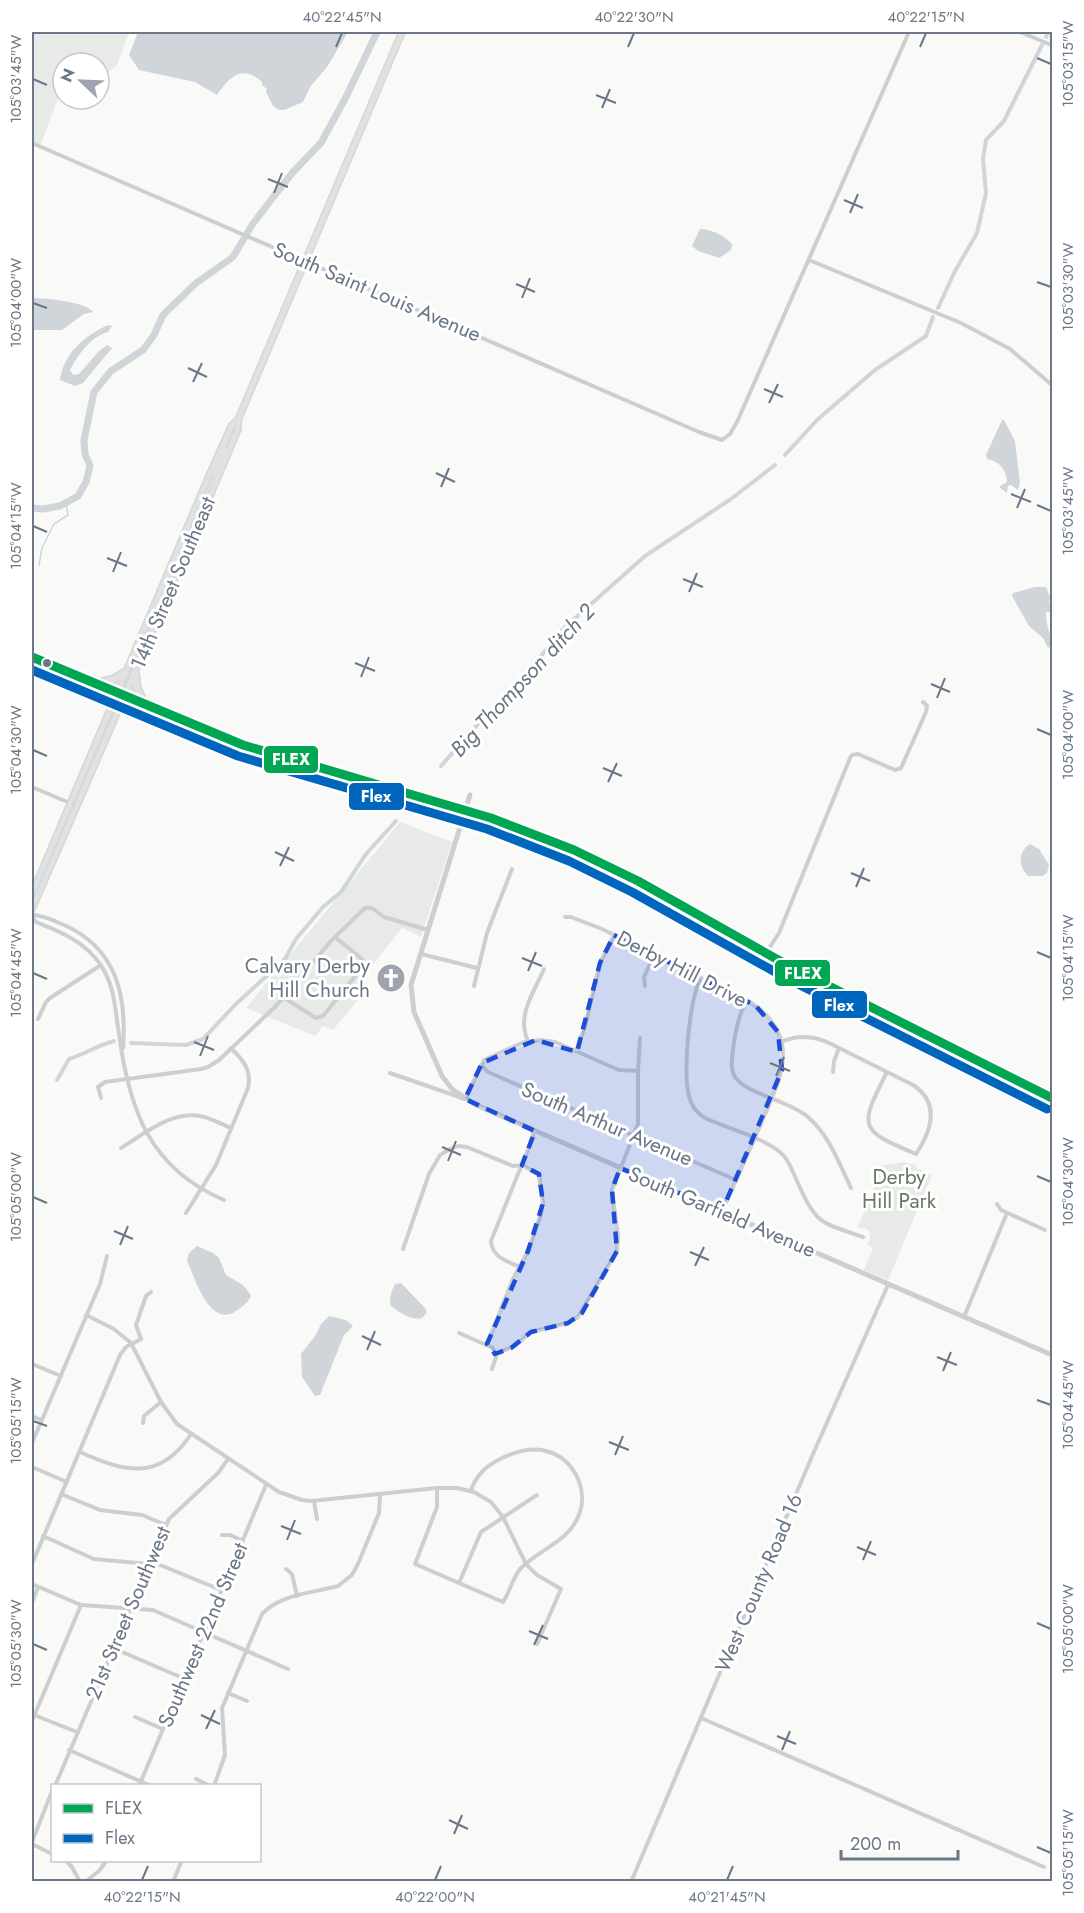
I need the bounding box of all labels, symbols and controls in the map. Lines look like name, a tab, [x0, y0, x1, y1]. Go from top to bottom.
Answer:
text: 40°22'45"N	[302, 6, 382, 28]
text: 40°22'30"N	[594, 6, 674, 28]
text: 40°22'15"N	[887, 6, 965, 28]
text: 105°03'15"W	[1057, 20, 1079, 107]
text: 105°03'45"W	[5, 34, 27, 123]
north arrow	[51, 51, 111, 111]
text: N	[55, 65, 81, 86]
street label: South Saint Louis Avenue	[268, 235, 486, 350]
text: 105°03'30"W	[1057, 242, 1079, 331]
text: 105°04'00"W	[5, 258, 27, 348]
text: 105°03'45"W	[1057, 466, 1079, 555]
text: 105°04'15"W	[5, 482, 27, 570]
street label: 14th Street Southeast	[123, 492, 223, 674]
water label: Big Thompson ditch 2	[442, 596, 602, 764]
unlabelled marker	[41, 657, 53, 669]
text: 105°04'00"W	[1057, 690, 1079, 780]
text: 105°04'30"W	[5, 705, 27, 795]
line badge: FLEX	[263, 745, 319, 774]
text: FLEX	[272, 748, 310, 771]
line badge: Flex	[348, 782, 405, 811]
text: Flex	[361, 785, 392, 808]
text: 105°04'15"W	[1057, 914, 1079, 1002]
street label: Derby Hill Drive	[612, 923, 753, 1015]
text: 105°04'45"W	[5, 928, 27, 1018]
place label: Calvary Derby Hill Church	[245, 951, 371, 1005]
line badge: FLEX	[774, 959, 831, 987]
church icon: Calvary Derby Hill Church	[375, 962, 407, 994]
text: FLEX	[784, 962, 822, 985]
line badge: Flex	[811, 990, 868, 1019]
text: Flex	[824, 994, 855, 1017]
street label: South Arthur Avenue	[517, 1074, 697, 1174]
text: 105°04'30"W	[1057, 1137, 1079, 1227]
text: 105°05'00"W	[5, 1152, 27, 1242]
street label: South Garfield Avenue	[624, 1159, 820, 1265]
park label: Derby Hill Park	[862, 1162, 937, 1216]
text: 105°04'45"W	[1057, 1360, 1079, 1450]
text: 105°05'15"W	[5, 1377, 27, 1465]
street label: West County Road 16	[708, 1489, 810, 1677]
street label: 21st Street Southwest	[78, 1522, 178, 1704]
street label: Southwest 22nd Street	[151, 1538, 255, 1732]
text: 105°05'00"W	[1057, 1584, 1079, 1674]
text: 105°05'30"W	[5, 1599, 27, 1689]
legend	[51, 1784, 261, 1862]
text: FLEX	[105, 1795, 142, 1821]
text: 105°05'15"W	[1057, 1809, 1079, 1897]
scale bar	[841, 1823, 958, 1861]
text: Flex	[105, 1825, 135, 1851]
text: 200 m	[850, 1831, 901, 1857]
text: 40°22'15"N	[103, 1886, 181, 1908]
text: 40°22'00"N	[395, 1886, 475, 1908]
text: 40°21'45"N	[688, 1886, 766, 1908]

